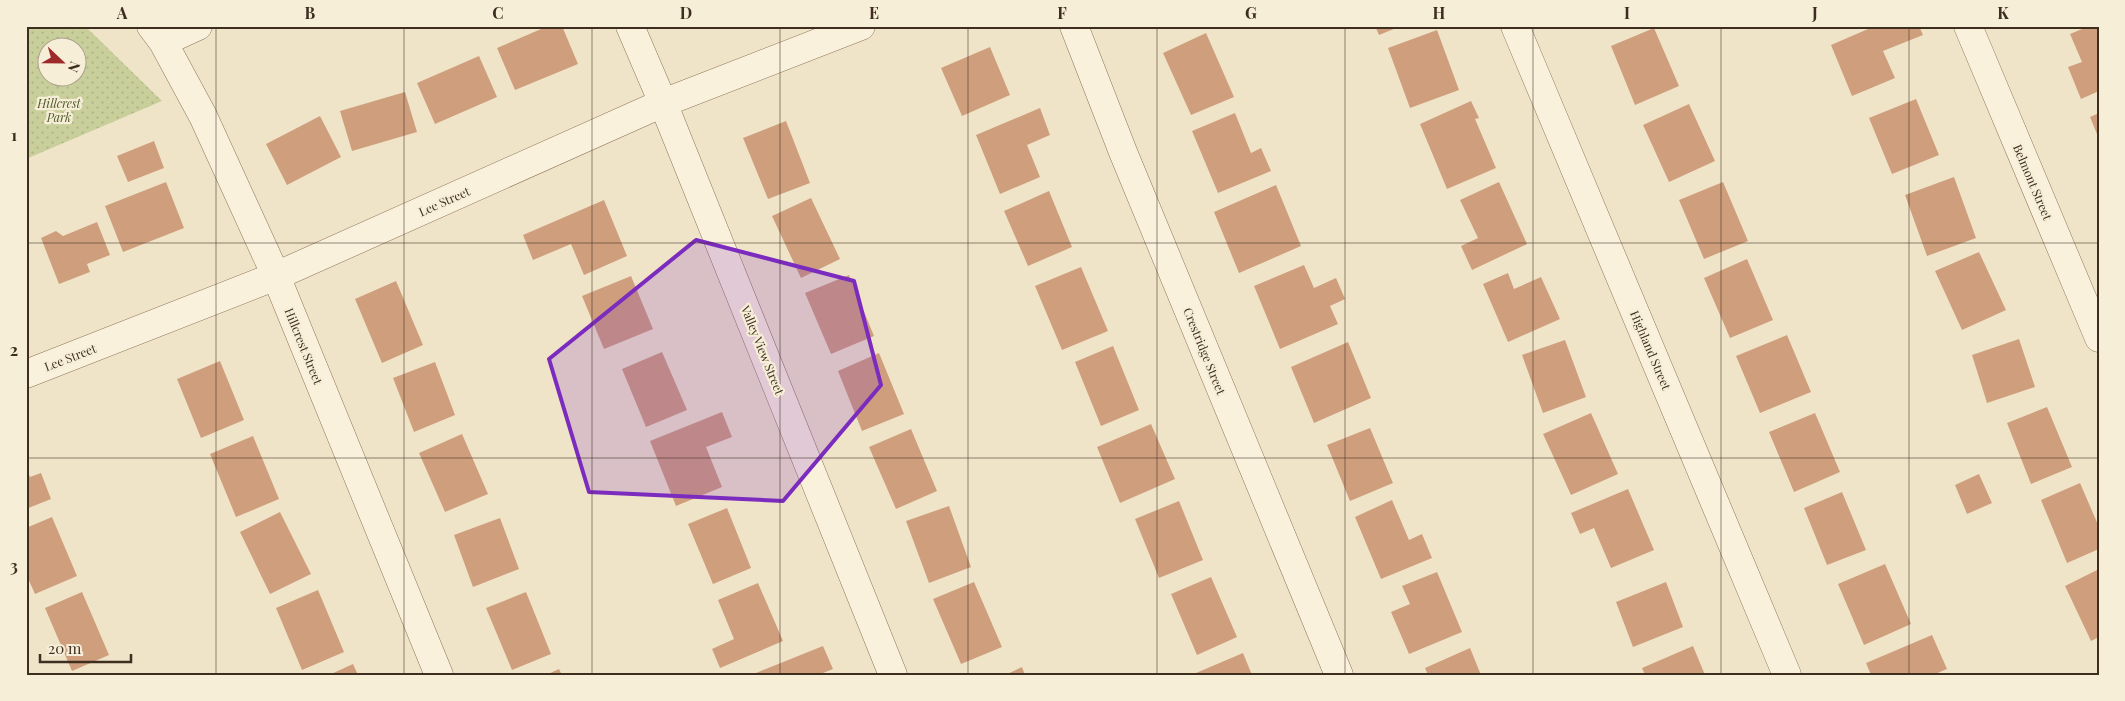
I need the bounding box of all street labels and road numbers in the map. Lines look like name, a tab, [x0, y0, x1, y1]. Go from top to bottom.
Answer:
street label: Belmont Street	[2010, 142, 2056, 223]
street label: Lee Street	[416, 182, 473, 219]
street label: Valley View Street	[737, 302, 788, 398]
street label: Hillcrest Street	[281, 305, 327, 387]
street label: Crestridge Street	[1180, 305, 1230, 398]
street label: Highland Street	[1627, 308, 1675, 393]
street label: Lee Street	[42, 340, 99, 374]

